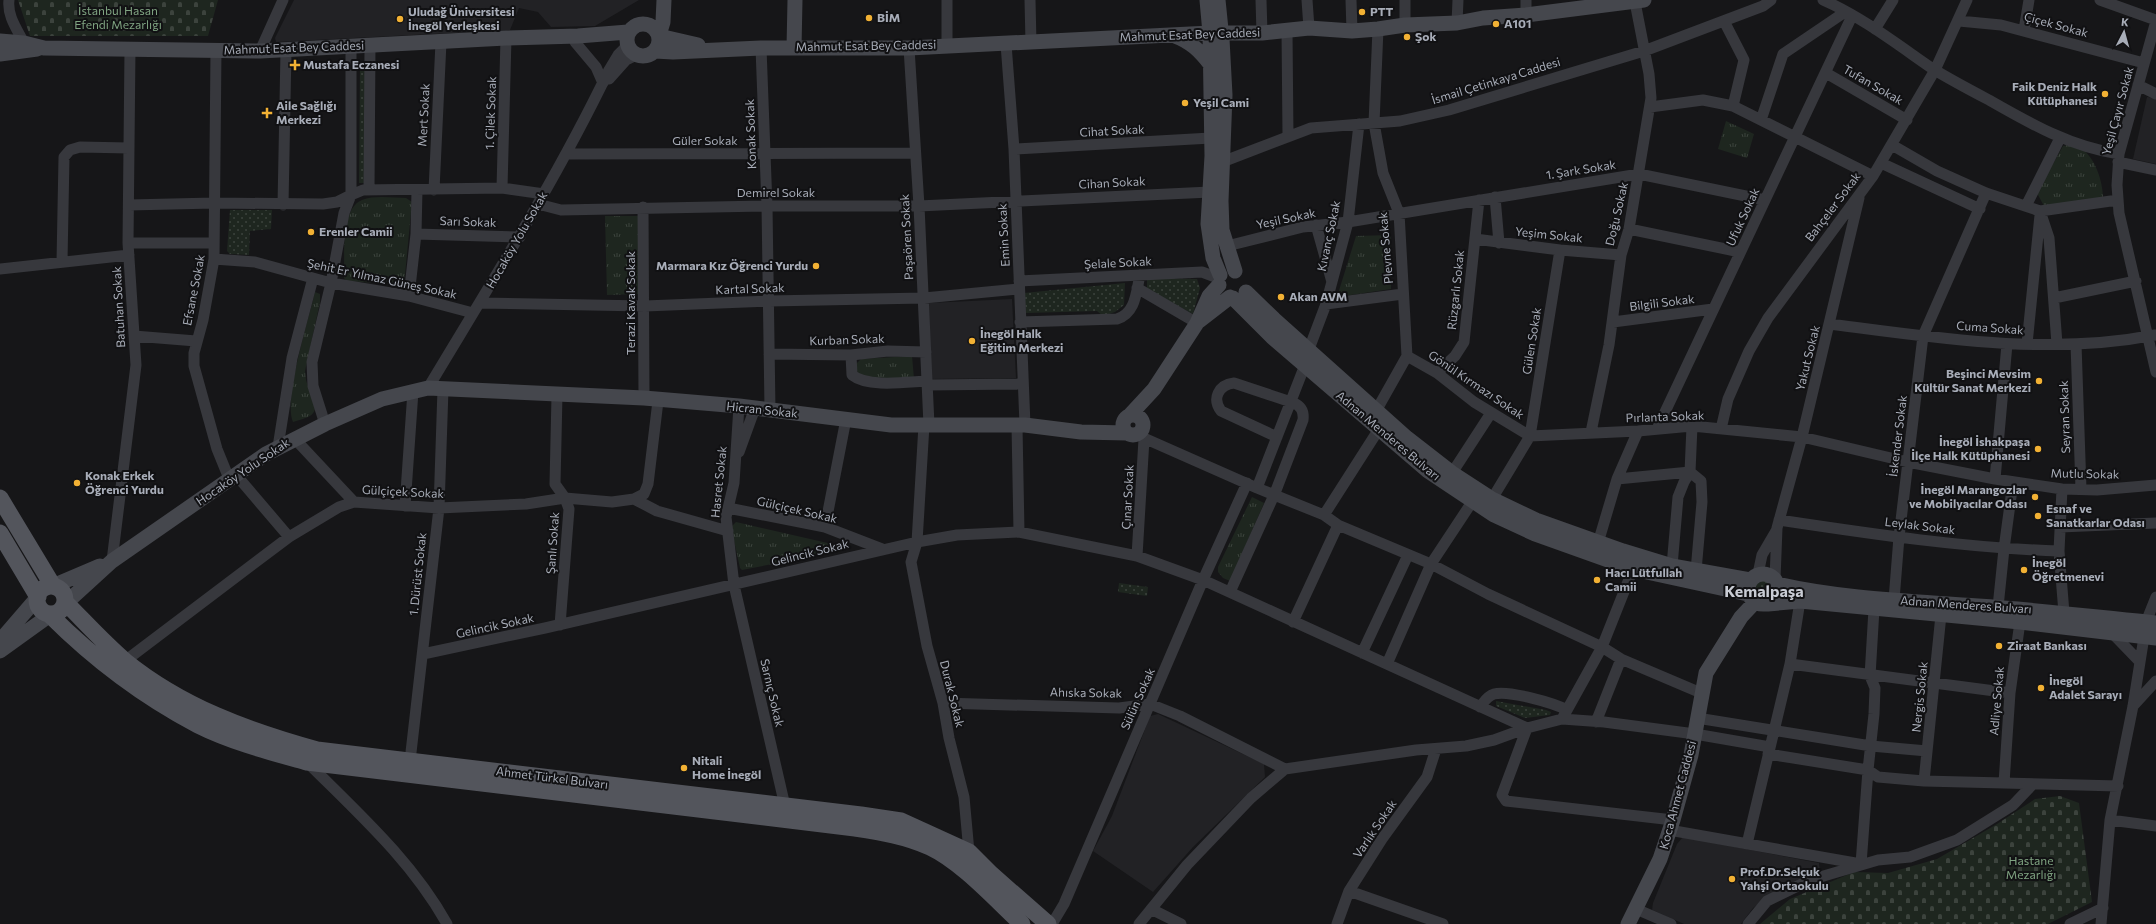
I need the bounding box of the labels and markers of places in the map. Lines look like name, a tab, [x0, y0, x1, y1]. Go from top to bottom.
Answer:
place label: Uludağ Üniversitesi İnegöl Yerleşkesi	[408, 4, 515, 32]
place label: PTT	[1370, 4, 1394, 18]
marker: PTT	[1357, 7, 1367, 17]
place label: BİM	[877, 10, 900, 24]
marker: BİM	[864, 13, 874, 23]
marker: Uludağ Üniversitesi İnegöl Yerleşkesi	[395, 14, 405, 24]
place label: A101	[1504, 16, 1531, 30]
marker: A101	[1491, 19, 1501, 29]
place label: Şok	[1415, 29, 1436, 43]
marker: Şok	[1402, 32, 1412, 42]
place label: Mustafa Eczanesi	[303, 57, 399, 71]
marker: Mustafa Eczanesi	[290, 60, 300, 70]
place label: Faik Deniz Halk Kütüphanesi	[2012, 79, 2097, 107]
marker: Faik Deniz Halk Kütüphanesi	[2100, 89, 2110, 99]
place label: Yeşil Cami	[1193, 95, 1249, 109]
place label: Aile Sağlığı Merkezi	[276, 98, 337, 126]
marker: Yeşil Cami	[1180, 98, 1190, 108]
marker: Aile Sağlığı Merkezi	[261, 107, 273, 119]
place label: Erenler Camii	[319, 224, 393, 238]
marker: Erenler Camii	[306, 227, 316, 237]
place label: Marmara Kız Öğrenci Yurdu	[656, 258, 808, 272]
marker: Marmara Kız Öğrenci Yurdu	[811, 261, 821, 271]
place label: Akan AVM	[1289, 289, 1347, 303]
marker: Akan AVM	[1276, 292, 1286, 302]
place label: İnegöl Halk Eğitim Merkezi	[980, 326, 1063, 354]
marker: İnegöl Halk Eğitim Merkezi	[967, 336, 977, 346]
place label: Beşinci Mevsim Kültür Sanat Merkezi	[1914, 366, 2031, 394]
marker: Beşinci Mevsim Kültür Sanat Merkezi	[2034, 376, 2044, 386]
place label: İnegöl İshakpaşa İlçe Halk Kütüphanesi	[1911, 434, 2030, 462]
marker: İnegöl İshakpaşa İlçe Halk Kütüphanesi	[2033, 444, 2043, 454]
place label: Konak Erkek Öğrenci Yurdu	[85, 468, 164, 496]
marker: Konak Erkek Öğrenci Yurdu	[72, 478, 82, 488]
place label: İnegöl Marangozlar ve Mobilyacılar Odası	[1909, 482, 2027, 510]
marker: İnegöl Marangozlar ve Mobilyacılar Odası	[2030, 492, 2040, 502]
place label: Esnaf ve Sanatkarlar Odası	[2046, 501, 2145, 529]
marker: Esnaf ve Sanatkarlar Odası	[2033, 511, 2043, 521]
place label: İnegöl Öğretmenevi	[2032, 555, 2104, 583]
place label: Hacı Lütfullah Camii	[1605, 565, 1682, 593]
marker: İnegöl Öğretmenevi	[2019, 565, 2029, 575]
marker: Hacı Lütfullah Camii	[1592, 575, 1602, 585]
place label: Ziraat Bankası	[2007, 638, 2087, 652]
marker: Ziraat Bankası	[1994, 641, 2004, 651]
place label: İnegöl Adalet Sarayı	[2049, 673, 2122, 701]
marker: İnegöl Adalet Sarayı	[2036, 683, 2046, 693]
place label: Nitali Home İnegöl	[692, 753, 761, 781]
marker: Nitali Home İnegöl	[679, 763, 689, 773]
place label: Prof.Dr.Selçuk Yahşi Ortaokulu	[1740, 864, 1829, 892]
marker: Prof.Dr.Selçuk Yahşi Ortaokulu	[1727, 874, 1737, 884]

